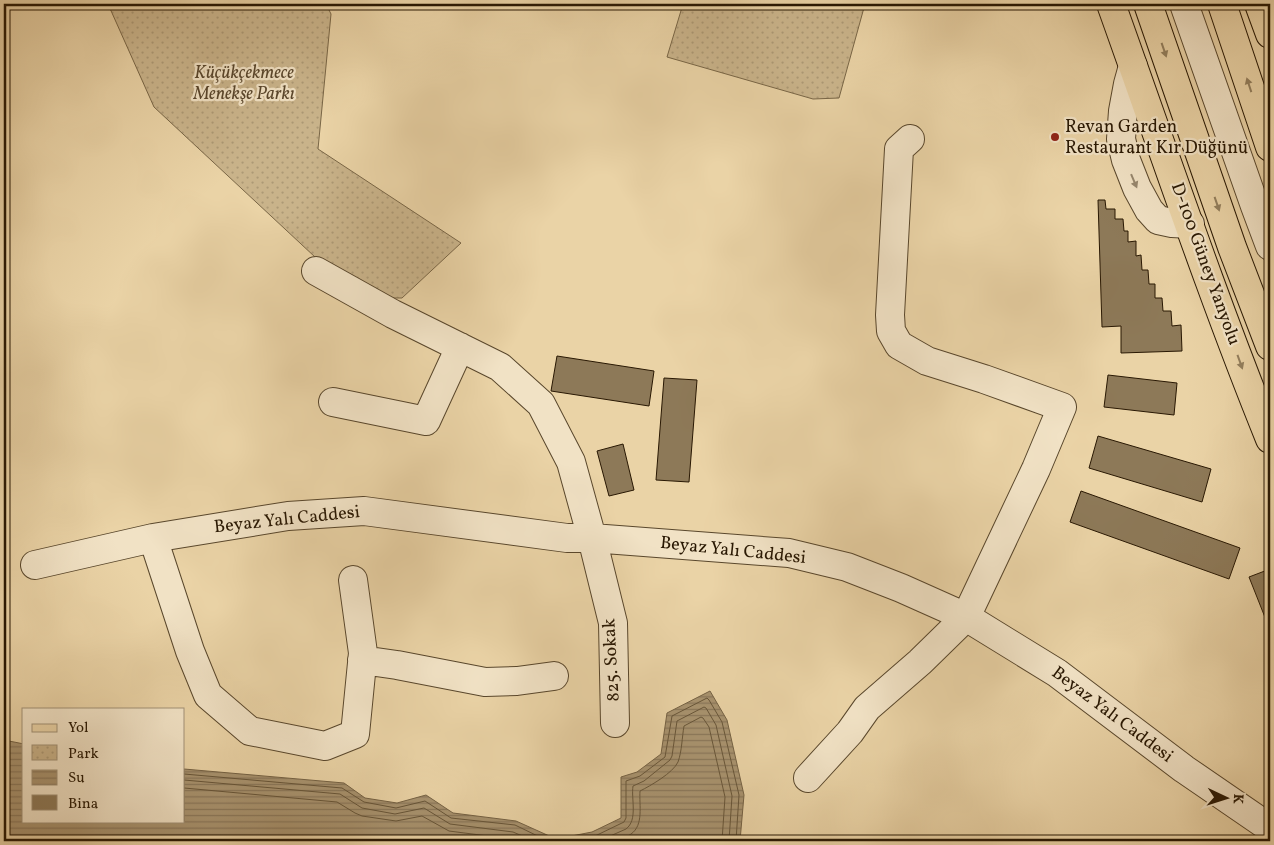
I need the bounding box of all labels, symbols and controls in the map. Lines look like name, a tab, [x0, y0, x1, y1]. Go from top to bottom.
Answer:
one-way arrow	[1160, 43, 1168, 58]
park label: Küçükçekmece Menekşe Parkı	[193, 61, 294, 107]
one-way arrow	[1245, 77, 1252, 92]
place label: Revan Garden Restaurant Kır Düğünü	[1065, 115, 1248, 161]
marker: Revan Garden Restaurant Kır Düğünü	[1049, 131, 1061, 143]
one-way arrow	[1130, 174, 1138, 189]
street label: D-100 Güney Yanyolu	[1164, 179, 1246, 349]
one-way arrow	[1214, 196, 1221, 211]
one-way arrow	[1237, 355, 1244, 370]
street label: Beyaz Yalı Caddesi	[213, 500, 361, 540]
street label: Beyaz Yalı Caddesi	[659, 531, 807, 571]
street label: 825. Sokak	[597, 618, 627, 702]
street label: Beyaz Yalı Caddesi	[1046, 661, 1178, 769]
legend	[22, 708, 185, 822]
text: Yol	[68, 718, 88, 739]
text: Park	[68, 744, 99, 765]
text: Su	[68, 768, 85, 789]
north arrow	[1202, 772, 1252, 822]
text: K	[1228, 793, 1247, 805]
text: Bina	[68, 794, 98, 815]

